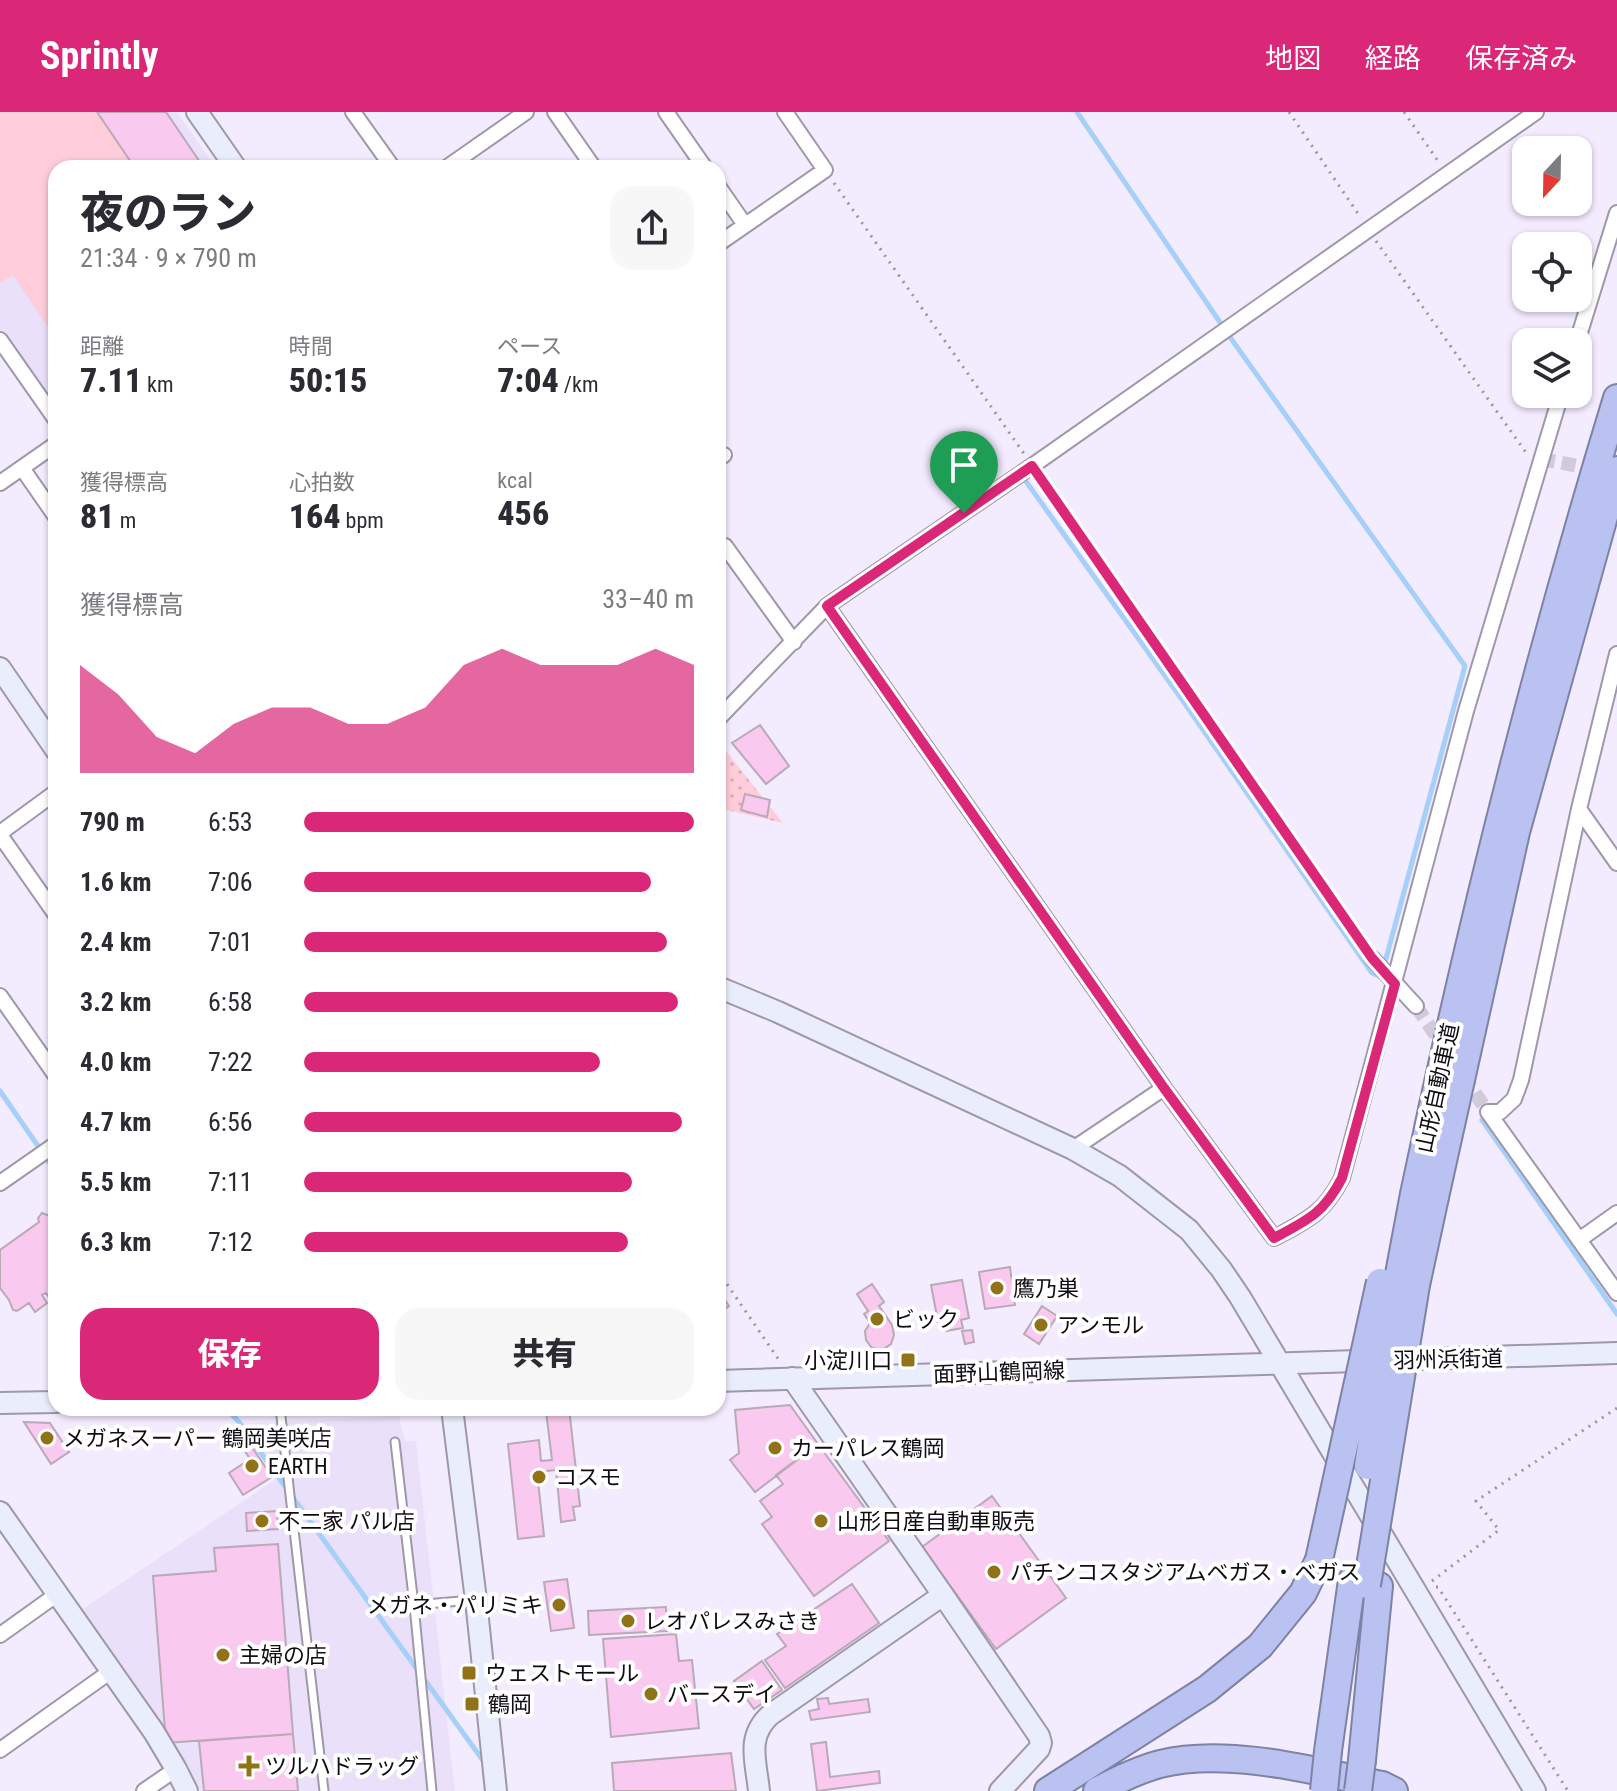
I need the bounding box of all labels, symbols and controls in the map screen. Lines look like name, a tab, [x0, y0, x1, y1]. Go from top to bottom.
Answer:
text: Sprintly	[40, 34, 158, 78]
text: 地図	[1265, 42, 1321, 75]
text: 経路	[1365, 42, 1421, 75]
text: 保存済み	[1465, 42, 1577, 75]
north arrow	[1512, 136, 1592, 216]
map controls	[1512, 136, 1592, 408]
button: share	[610, 186, 694, 270]
text: 夜のラン	[80, 187, 256, 239]
button: locate	[1512, 232, 1592, 312]
text: 21:34 · 9 × 790 m	[80, 243, 257, 273]
button: layers	[1512, 328, 1592, 408]
text: 距離	[80, 334, 124, 359]
text: 時間	[289, 334, 333, 359]
text: ペース	[497, 334, 562, 359]
text: 7.11	[80, 360, 142, 400]
text: 50:15	[289, 360, 367, 400]
text: 7:04	[497, 360, 559, 400]
text: km	[142, 372, 173, 397]
text: /km	[559, 372, 598, 397]
pin	[930, 431, 998, 513]
icon: arrive	[942, 443, 986, 487]
text: kcal	[497, 468, 533, 493]
text: 獲得標高	[80, 470, 168, 495]
text: 心拍数	[289, 470, 355, 495]
text: 456	[497, 493, 549, 533]
text: 81	[80, 496, 115, 536]
text: 164	[289, 496, 341, 536]
text: m	[115, 508, 136, 533]
text: bpm	[341, 508, 384, 533]
text: 33–40 m	[602, 584, 694, 614]
text: 獲得標高	[80, 590, 184, 620]
text: 790 m	[80, 807, 145, 837]
text: 6:53	[208, 807, 253, 837]
text: 1.6 km	[80, 867, 152, 897]
text: 7:06	[208, 867, 253, 897]
text: 2.4 km	[80, 927, 152, 957]
text: 7:01	[208, 927, 253, 957]
text: 3.2 km	[80, 987, 152, 1017]
text: 6:58	[208, 987, 253, 1017]
street label: 山形自動車道	[1412, 1021, 1463, 1155]
text: 4.0 km	[80, 1047, 152, 1077]
text: 7:22	[208, 1047, 253, 1077]
text: 4.7 km	[80, 1107, 152, 1137]
text: 6:56	[208, 1107, 253, 1137]
text: 5.5 km	[80, 1167, 152, 1197]
text: 7:11	[208, 1167, 253, 1197]
text: 6.3 km	[80, 1227, 152, 1257]
text: 7:12	[208, 1227, 253, 1257]
place label: 鷹乃巣	[1013, 1276, 1079, 1301]
marker: 鷹乃巣	[988, 1279, 1006, 1297]
place label: ビック	[893, 1307, 959, 1332]
button: 保存	[80, 1308, 379, 1400]
button: 共有	[395, 1308, 694, 1400]
marker: ビック	[868, 1310, 886, 1328]
place label: アンモル	[1057, 1313, 1144, 1338]
marker: アンモル	[1032, 1316, 1050, 1334]
street label: 羽州浜街道	[1393, 1346, 1503, 1373]
place label: 小淀川口	[804, 1348, 892, 1373]
marker: 小淀川口	[899, 1351, 917, 1369]
street label: 面野山鶴岡線	[933, 1358, 1065, 1387]
place label: メガネスーパー 鶴岡美咲店	[63, 1426, 332, 1451]
marker: メガネスーパー 鶴岡美咲店	[38, 1429, 56, 1447]
place label: カーパレス鶴岡	[791, 1436, 945, 1461]
marker: カーパレス鶴岡	[766, 1439, 784, 1457]
place label: EARTH	[268, 1454, 328, 1479]
marker: EARTH	[243, 1457, 261, 1475]
place label: コスモ	[555, 1465, 621, 1490]
marker: コスモ	[530, 1468, 548, 1486]
place label: 不二家 パル店	[278, 1509, 415, 1534]
place label: 山形日産自動車販売	[837, 1509, 1035, 1534]
marker: 不二家 パル店	[253, 1512, 271, 1530]
marker: 山形日産自動車販売	[812, 1512, 830, 1530]
place label: パチンコスタジアムベガス・ベガス	[1010, 1560, 1360, 1585]
marker: パチンコスタジアムベガス・ベガス	[985, 1563, 1003, 1581]
place label: メガネ・パリミキ	[367, 1593, 543, 1618]
marker: メガネ・パリミキ	[550, 1596, 568, 1614]
place label: レオパレスみさき	[644, 1609, 820, 1634]
marker: レオパレスみさき	[619, 1612, 637, 1630]
place label: 主婦の店	[239, 1643, 327, 1668]
marker: 主婦の店	[214, 1646, 232, 1664]
place label: ウェストモール	[485, 1661, 639, 1686]
marker: ウェストモール	[460, 1664, 478, 1682]
place label: バースデイ	[667, 1682, 776, 1707]
marker: バースデイ	[642, 1685, 660, 1703]
place label: 鶴岡	[488, 1692, 532, 1717]
marker: 鶴岡	[463, 1695, 481, 1713]
place label: ツルハドラッグ	[265, 1754, 419, 1779]
marker: ツルハドラッグ	[240, 1757, 258, 1775]

